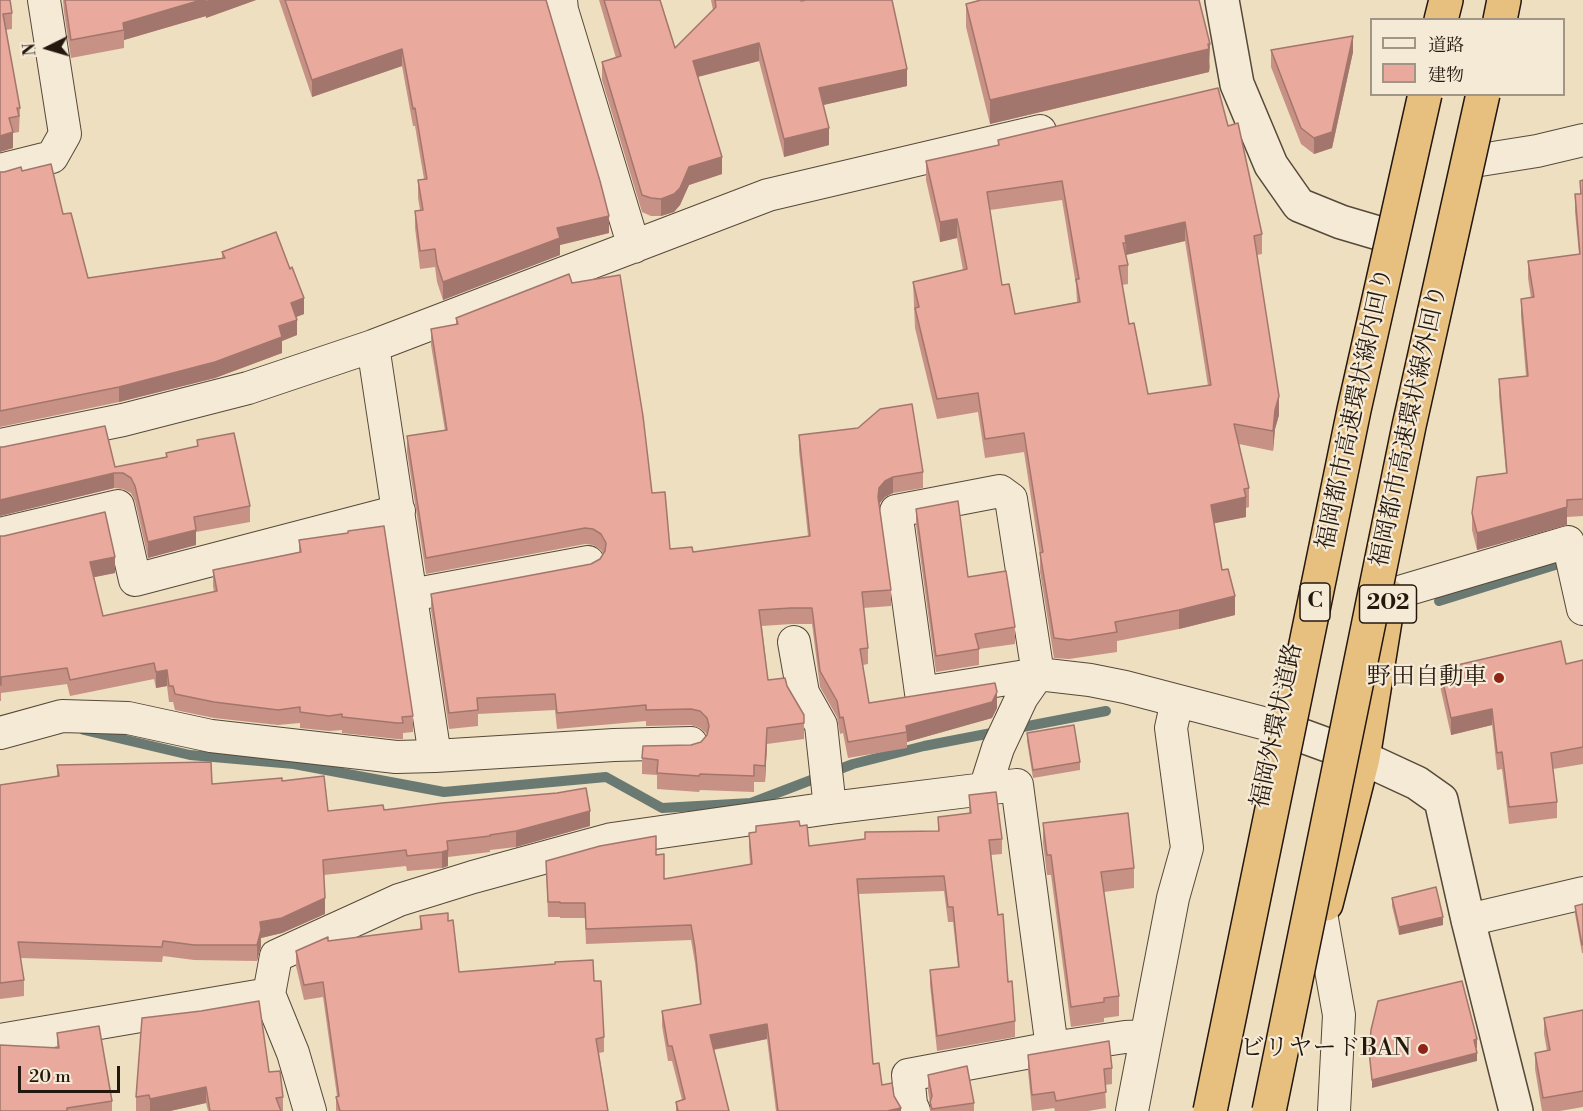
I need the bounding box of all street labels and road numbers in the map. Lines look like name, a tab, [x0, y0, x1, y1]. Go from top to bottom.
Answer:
street label: 福岡都市高速環状線内回り	[1312, 265, 1400, 553]
street label: 福岡都市高速環状線外回り	[1366, 282, 1454, 570]
road number: C	[1300, 583, 1330, 621]
road number: 202	[1360, 585, 1416, 623]
street label: 福岡外環状道路	[1246, 641, 1310, 811]

